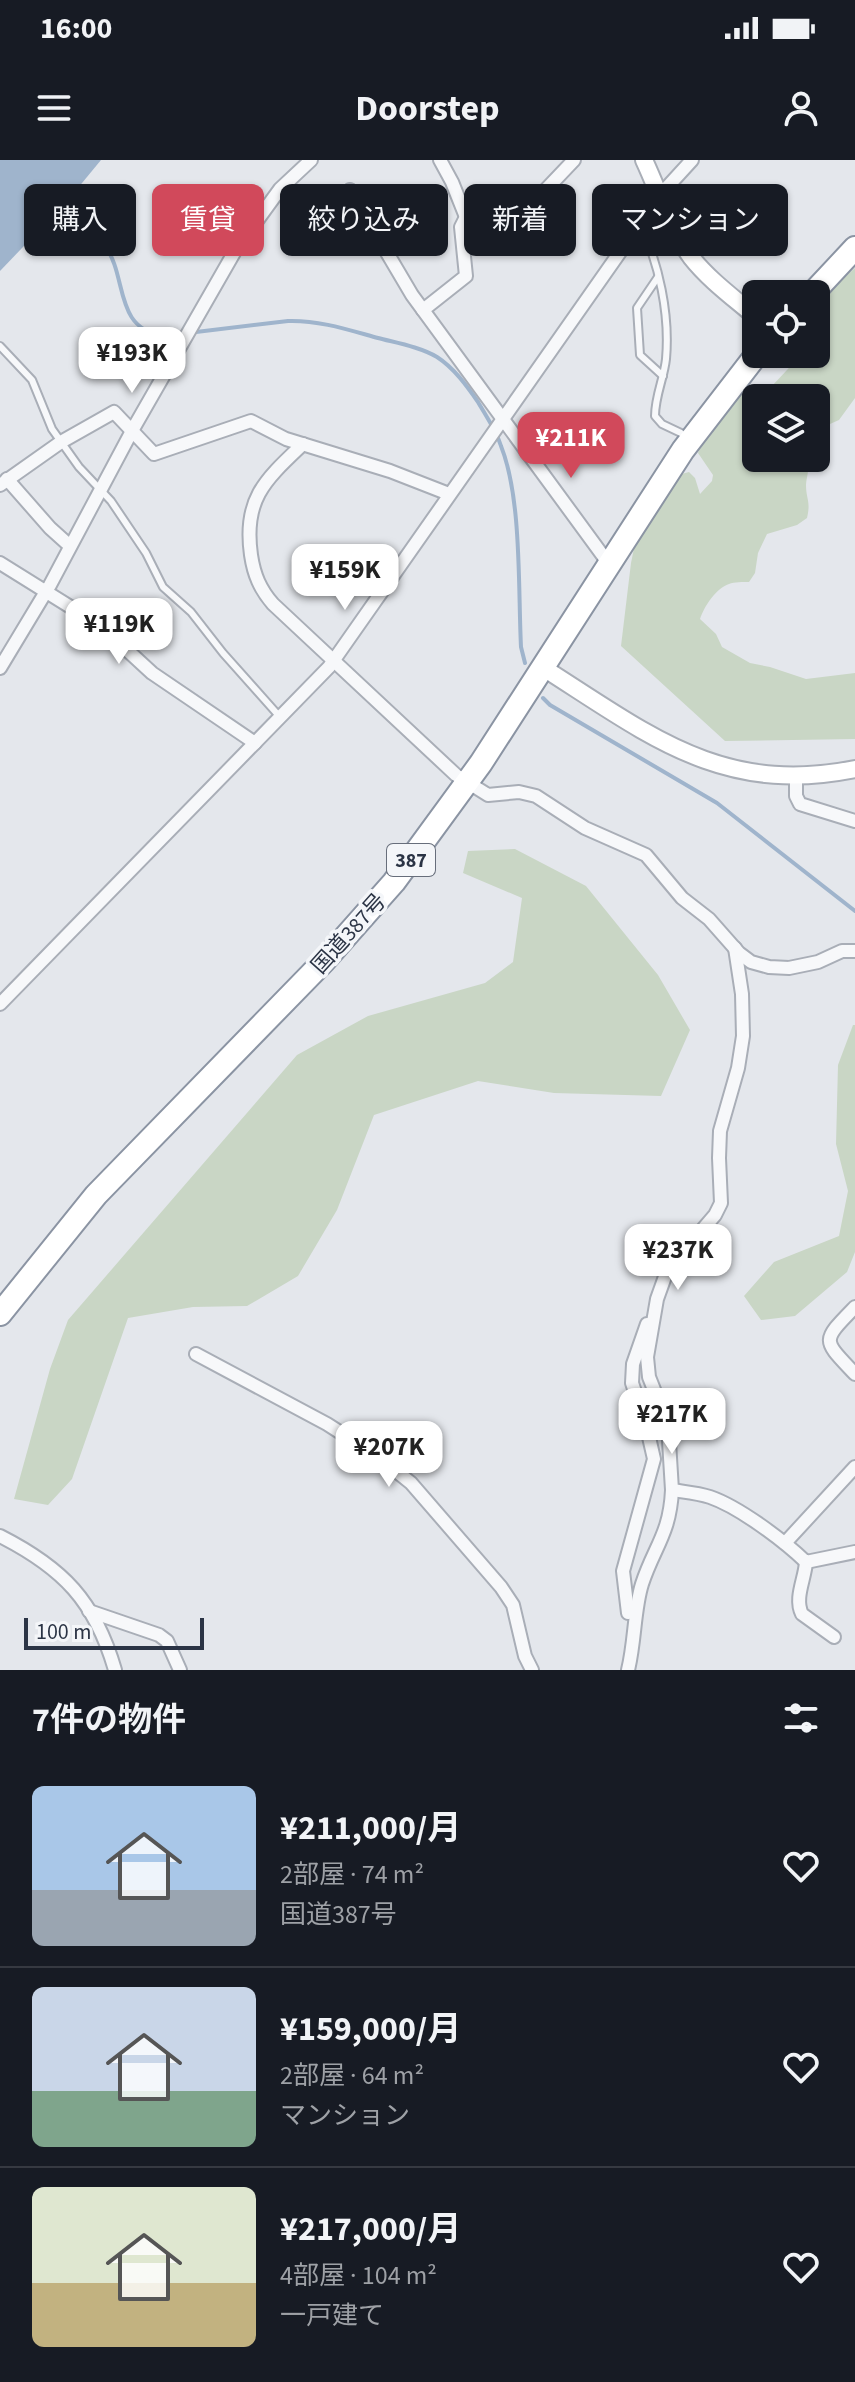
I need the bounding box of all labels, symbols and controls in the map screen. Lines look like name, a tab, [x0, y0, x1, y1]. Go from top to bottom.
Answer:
text: 16:00	[40, 7, 112, 50]
text: Doorstep	[355, 83, 500, 134]
icon: menu	[32, 86, 76, 130]
icon: person	[779, 86, 823, 130]
chip: 購入	[24, 184, 136, 256]
chip: 賃貸	[152, 184, 264, 256]
chip: 絞り込み	[280, 184, 448, 256]
chip: 新着	[464, 184, 576, 256]
chip: マンション	[592, 184, 788, 256]
map controls	[742, 280, 830, 472]
button: locate	[742, 280, 830, 368]
pin: ¥193K	[76, 327, 188, 395]
text: ¥193K	[97, 334, 167, 371]
button: layers	[742, 384, 830, 472]
pin: ¥211K	[515, 412, 627, 480]
text: ¥211K	[536, 419, 606, 456]
pin: ¥159K	[289, 544, 401, 612]
text: ¥159K	[310, 551, 380, 588]
pin: ¥119K	[63, 598, 175, 666]
text: ¥119K	[84, 605, 154, 642]
road number: 387	[387, 844, 435, 876]
street label: 国道387号	[304, 886, 394, 981]
pin: ¥237K	[622, 1224, 734, 1292]
text: ¥237K	[643, 1231, 713, 1268]
pin: ¥217K	[616, 1388, 728, 1456]
text: ¥217K	[637, 1395, 707, 1432]
pin: ¥207K	[333, 1421, 445, 1489]
text: ¥207K	[354, 1428, 424, 1465]
scale bar	[24, 1614, 204, 1650]
text: 100 m	[36, 1616, 91, 1648]
text: 7件の物件	[32, 1696, 186, 1745]
icon: filters	[779, 1696, 823, 1740]
text: ¥211,000/月	[280, 1804, 461, 1853]
icon: home	[96, 1818, 192, 1914]
icon: heart	[779, 1844, 823, 1888]
text: 2部屋 · 74 m²	[280, 1856, 424, 1893]
text: 国道387号	[280, 1896, 397, 1933]
text: ¥159,000/月	[280, 2005, 461, 2054]
icon: home	[96, 2019, 192, 2115]
icon: heart	[779, 2045, 823, 2089]
text: 2部屋 · 64 m²	[280, 2057, 424, 2094]
text: マンション	[280, 2097, 410, 2134]
text: ¥217,000/月	[280, 2205, 461, 2254]
icon: home	[96, 2219, 192, 2315]
icon: heart	[779, 2245, 823, 2289]
text: 4部屋 · 104 m²	[280, 2257, 437, 2294]
text: 一戸建て	[280, 2297, 384, 2334]

